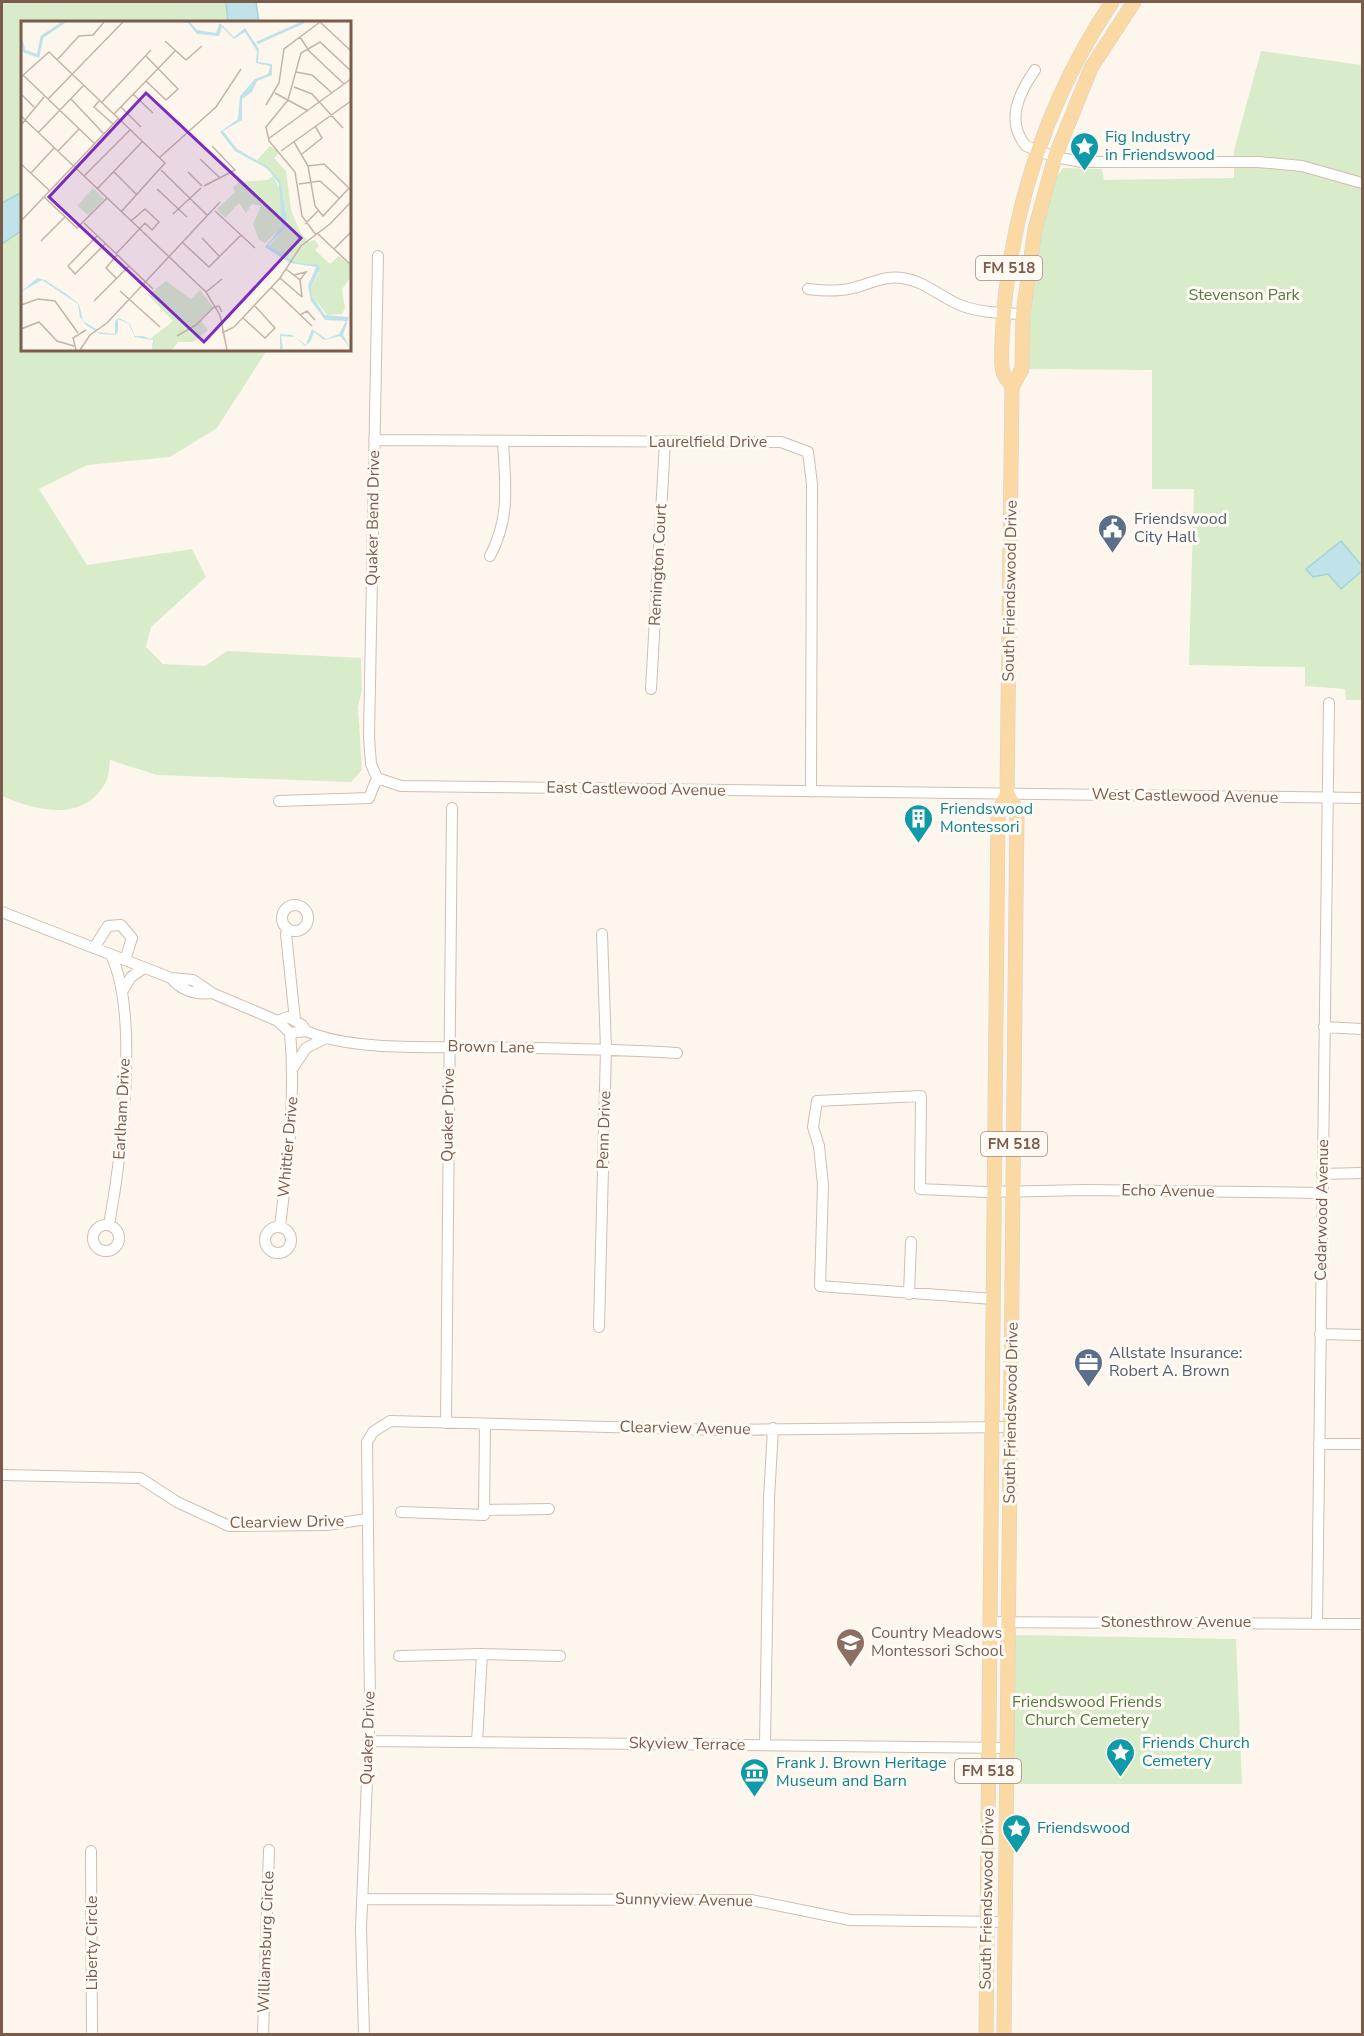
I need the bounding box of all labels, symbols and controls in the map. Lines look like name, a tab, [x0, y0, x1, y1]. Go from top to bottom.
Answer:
inset map	[21, 21, 351, 351]
place label: Fig Industry in Friendswood	[1105, 126, 1215, 166]
place icon: Fig Industry in Friendswood	[1068, 130, 1100, 172]
road number: FM 518	[976, 256, 1042, 280]
park label: Stevenson Park	[1188, 284, 1301, 306]
street label: Laurelfield Drive	[649, 431, 767, 453]
street label: Quaker Bend Drive	[361, 450, 385, 586]
street label: South Friendswood Drive	[997, 500, 1023, 682]
street label: Remington Court	[644, 503, 672, 627]
place label: Friendswood City Hall	[1134, 508, 1227, 548]
public building icon: Friendswood City Hall	[1097, 512, 1129, 554]
street label: East Castlewood Avenue	[546, 776, 726, 802]
street label: West Castlewood Avenue	[1091, 783, 1279, 809]
place label: Friendswood Montessori	[940, 798, 1033, 838]
building icon: Friendswood Montessori	[903, 802, 935, 844]
street label: Brown Lane	[447, 1035, 535, 1059]
street label: Earlham Drive	[108, 1058, 136, 1160]
street label: Quaker Drive	[436, 1068, 460, 1162]
street label: Penn Drive	[592, 1090, 616, 1170]
street label: Whittier Drive	[273, 1096, 303, 1198]
road number: FM 518	[981, 1132, 1047, 1156]
street label: Cedarwood Avenue	[1310, 1139, 1334, 1281]
street label: Echo Avenue	[1121, 1179, 1215, 1203]
street label: South Friendswood Drive	[998, 1322, 1024, 1504]
place label: Allstate Insurance: Robert A. Brown	[1109, 1342, 1242, 1382]
office icon: Allstate Insurance: Robert A. Brown	[1072, 1346, 1104, 1388]
street label: Clearview Avenue	[619, 1416, 751, 1440]
street label: Clearview Drive	[230, 1510, 344, 1534]
street label: Stonesthrow Avenue	[1101, 1611, 1251, 1633]
place label: Country Meadows Montessori School	[871, 1622, 1004, 1662]
school or university icon: Country Meadows Montessori School	[834, 1626, 866, 1668]
street label: Quaker Drive	[355, 1691, 381, 1785]
park label: Friendswood Friends Church Cemetery	[1012, 1691, 1162, 1731]
street label: Skyview Terrace	[629, 1732, 745, 1756]
place label: Friends Church Cemetery	[1142, 1732, 1250, 1772]
place icon: Friends Church Cemetery	[1105, 1736, 1137, 1778]
place label: Frank J. Brown Heritage Museum and Barn	[776, 1752, 947, 1792]
museum icon: Frank J. Brown Heritage Museum and Barn	[739, 1756, 771, 1798]
road number: FM 518	[955, 1759, 1021, 1783]
street label: South Friendswood Drive	[974, 1808, 1000, 1990]
place icon: Friendswood	[1000, 1812, 1032, 1854]
place label: Friendswood	[1037, 1817, 1130, 1839]
street label: Williamsburg Circle	[253, 1870, 279, 2014]
street label: Sunnyview Avenue	[615, 1888, 753, 1912]
street label: Liberty Circle	[81, 1895, 103, 1991]

